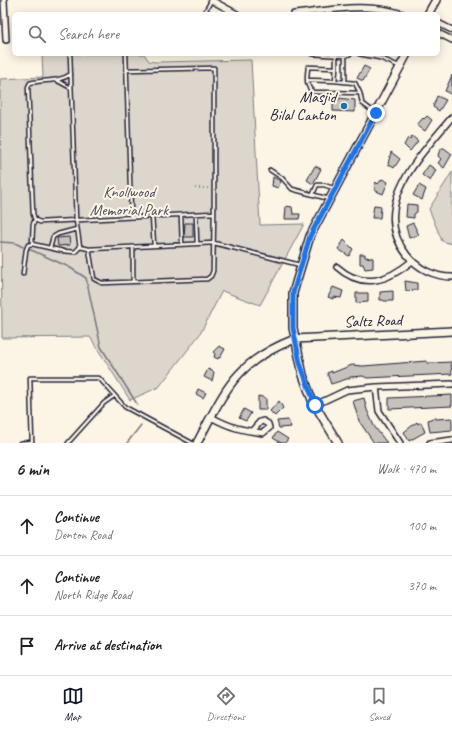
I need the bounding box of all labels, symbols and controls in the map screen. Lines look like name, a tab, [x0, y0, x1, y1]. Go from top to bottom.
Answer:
search box	[12, 12, 440, 56]
icon: search	[26, 23, 48, 45]
text: Search here	[58, 25, 119, 44]
place label: Masjid Bilal Canton	[269, 87, 339, 125]
marker: Masjid Bilal Canton	[339, 101, 349, 111]
route end	[367, 104, 385, 122]
park label: Knollwood Memorial Park	[90, 182, 169, 220]
street label: Saltz Road	[344, 310, 405, 332]
route start	[306, 396, 324, 414]
text: 6 min	[16, 459, 49, 480]
text: Walk · 470 m	[377, 461, 436, 477]
text: Continue	[54, 508, 99, 527]
icon: ahead	[16, 515, 38, 537]
text: 100 m	[408, 518, 436, 534]
text: Denton Road	[54, 527, 112, 543]
text: Continue	[54, 568, 99, 587]
icon: ahead	[16, 575, 38, 597]
text: 370 m	[408, 578, 436, 594]
text: North Ridge Road	[54, 587, 132, 603]
icon: arrive	[16, 635, 38, 657]
text: Arrive at destination	[54, 636, 161, 655]
tab: Map	[62, 685, 84, 723]
tab: Directions	[207, 685, 245, 723]
tab: Saved	[368, 685, 390, 723]

